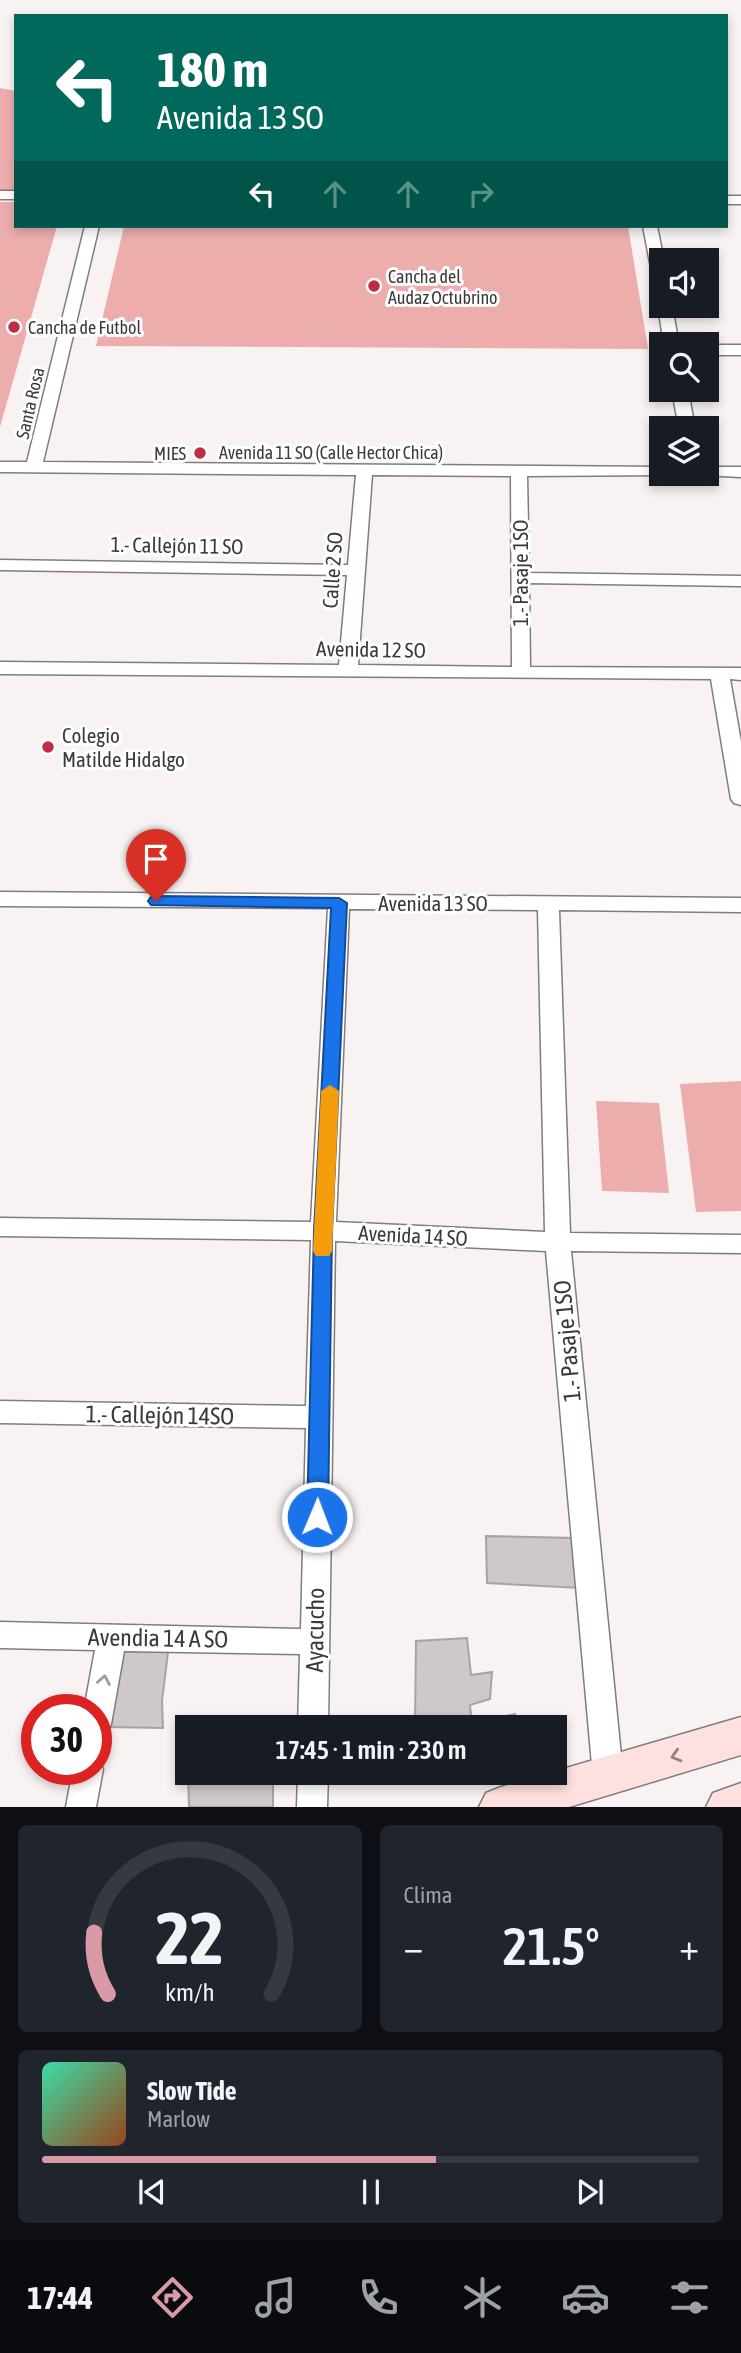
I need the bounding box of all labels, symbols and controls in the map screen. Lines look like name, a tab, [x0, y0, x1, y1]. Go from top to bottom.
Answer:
text: 180 m	[157, 41, 268, 97]
icon: left	[42, 42, 133, 133]
text: Avenida 13 SO	[157, 99, 324, 136]
icon: left	[243, 175, 281, 213]
icon: ahead	[316, 175, 354, 213]
icon: ahead	[389, 175, 427, 213]
icon: right	[462, 175, 500, 213]
map controls	[649, 248, 719, 486]
button: sound	[649, 248, 719, 318]
place label: Cancha del Audaz Octubrino	[388, 266, 498, 308]
marker: Cancha del Audaz Octubrino	[366, 278, 382, 294]
place label: Cancha de Futbol	[28, 317, 142, 338]
marker: Cancha de Futbol	[6, 319, 22, 335]
button: search	[649, 332, 719, 402]
street label: Santa Rosa	[12, 365, 48, 441]
button: layers	[649, 416, 719, 486]
street label: Avenida 11 SO (Calle Hector Chica)	[219, 442, 443, 463]
place label: MIES	[154, 443, 186, 464]
marker: MIES	[192, 445, 208, 461]
street label: 1.- Pasaje 1SO	[508, 520, 532, 626]
street label: Calle 2 SO	[317, 531, 347, 609]
street label: 1.- Callejón 11 SO	[110, 532, 244, 558]
street label: Avenida 12 SO	[316, 636, 426, 662]
place label: Colegio Matilde Hidalgo	[62, 723, 185, 771]
marker: Colegio Matilde Hidalgo	[40, 739, 56, 755]
pin	[126, 829, 186, 901]
icon: arrive	[137, 840, 175, 878]
street label: Avenida 13 SO	[378, 891, 488, 915]
street label: Avenida 14 SO	[358, 1220, 468, 1250]
street label: 1.- Pasaje 1SO	[548, 1279, 586, 1403]
street label: 1.- Callejón 14SO	[85, 1400, 235, 1430]
position arrow	[280, 1480, 354, 1554]
street label: Ayacucho	[301, 1587, 329, 1673]
street label: Avendia 14 A SO	[88, 1623, 228, 1653]
one-way arrow	[96, 1675, 111, 1686]
speed limit sign: 30	[21, 1694, 112, 1785]
text: 17:45 · 1 min · 230 m	[276, 1735, 466, 1765]
one-way arrow	[670, 1747, 682, 1762]
text: Clima	[404, 1882, 453, 1908]
text: 22	[156, 1897, 224, 1980]
text: 21.5°	[503, 1916, 600, 1976]
text: −	[404, 1925, 423, 1968]
text: +	[679, 1925, 699, 1968]
text: km/h	[165, 1978, 215, 2006]
text: Slow Tide	[147, 2076, 237, 2106]
text: Marlow	[147, 2106, 210, 2132]
icon: previous	[133, 2173, 171, 2211]
icon: pause	[352, 2173, 390, 2211]
icon: next	[571, 2173, 609, 2211]
icon: directions	[148, 2273, 197, 2322]
icon: music	[251, 2273, 300, 2322]
icon: phone	[354, 2273, 403, 2322]
icon: climate	[458, 2273, 507, 2322]
icon: car	[561, 2273, 610, 2322]
icon: filters	[665, 2273, 714, 2322]
text: 17:44	[27, 2279, 93, 2316]

